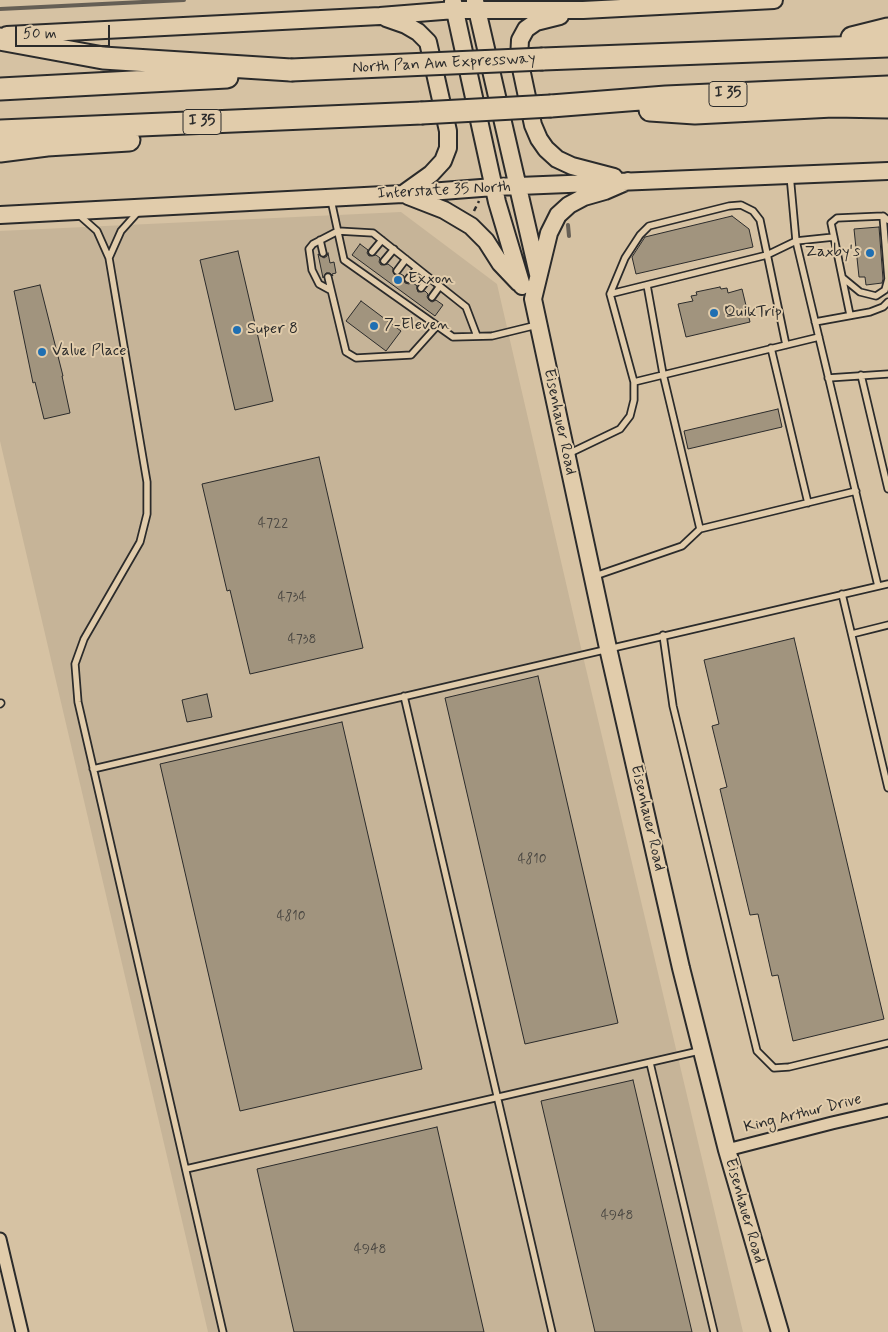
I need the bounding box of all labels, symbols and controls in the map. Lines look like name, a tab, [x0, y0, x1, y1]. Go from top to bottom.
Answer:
scale bar	[18, 15, 112, 47]
text: 50 m	[23, 24, 57, 44]
street label: North Pan Am Expressway	[352, 50, 536, 78]
road number: I 35	[709, 82, 747, 106]
road number: I 35	[183, 110, 221, 134]
street label: Interstate 35 North	[377, 178, 511, 204]
place label: Zaxby's	[805, 243, 860, 263]
marker: Zaxby's	[864, 247, 876, 259]
place label: Exxon	[408, 270, 454, 290]
marker: Exxon	[392, 274, 404, 286]
place label: QuikTrip	[724, 303, 782, 323]
marker: QuikTrip	[708, 307, 720, 319]
place label: 7-Eleven	[384, 316, 450, 336]
place label: Super 8	[247, 320, 298, 340]
marker: 7-Eleven	[368, 320, 380, 332]
marker: Super 8	[231, 324, 243, 336]
place label: Value Place	[52, 342, 126, 362]
marker: Value Place	[36, 346, 48, 358]
street label: Eisenhauer Road	[538, 367, 580, 477]
house number: 4722	[258, 516, 288, 532]
house number: 4734	[277, 590, 307, 606]
house number: 4738	[288, 632, 316, 648]
street label: Eisenhauer Road	[625, 763, 669, 873]
house number: 4810	[517, 852, 547, 868]
house number: 4810	[276, 909, 306, 925]
street label: King Arthur Drive	[742, 1090, 864, 1138]
street label: Eisenhauer Road	[720, 1156, 768, 1266]
house number: 4948	[601, 1208, 633, 1224]
house number: 4948	[354, 1242, 386, 1258]

